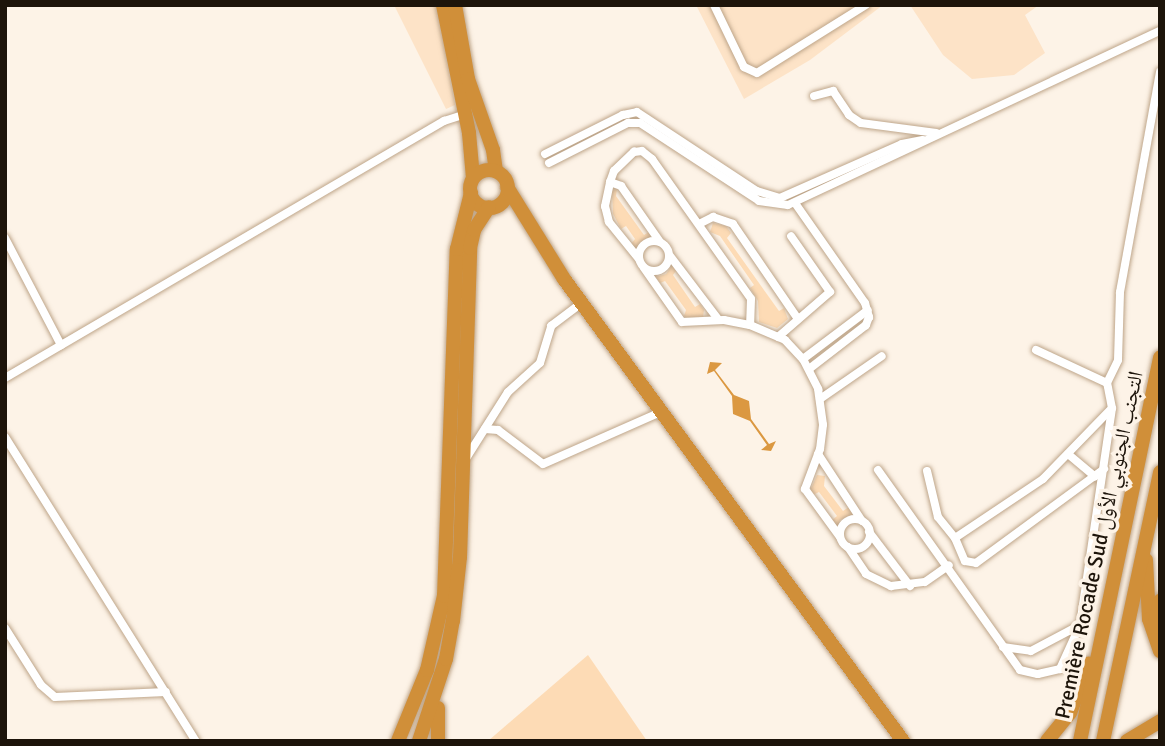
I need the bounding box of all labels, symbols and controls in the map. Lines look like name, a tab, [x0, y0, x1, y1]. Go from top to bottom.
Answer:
street label: Première Rocade Sud التجنب الجنوبي الأول	[1050, 369, 1148, 721]

